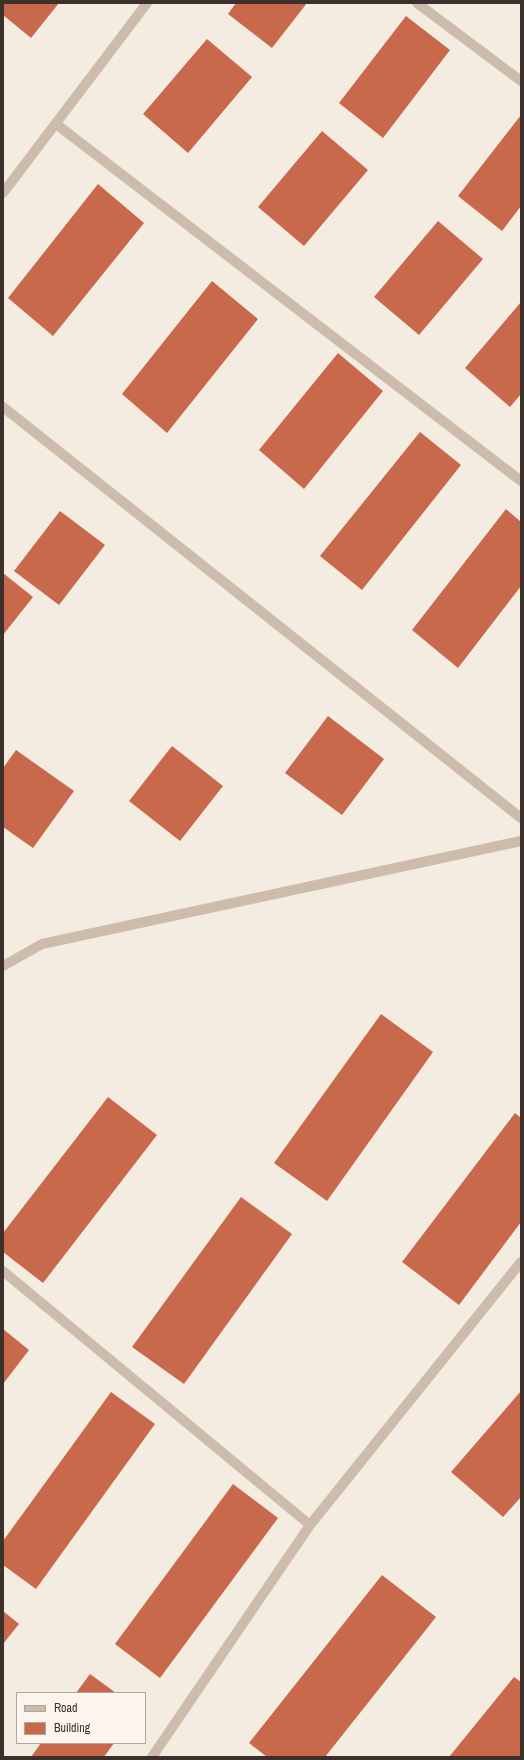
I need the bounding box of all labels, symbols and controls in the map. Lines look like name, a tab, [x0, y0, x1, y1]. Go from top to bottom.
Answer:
legend	[16, 1692, 146, 1744]
text: Road	[54, 1700, 78, 1716]
text: Building	[54, 1720, 90, 1736]

